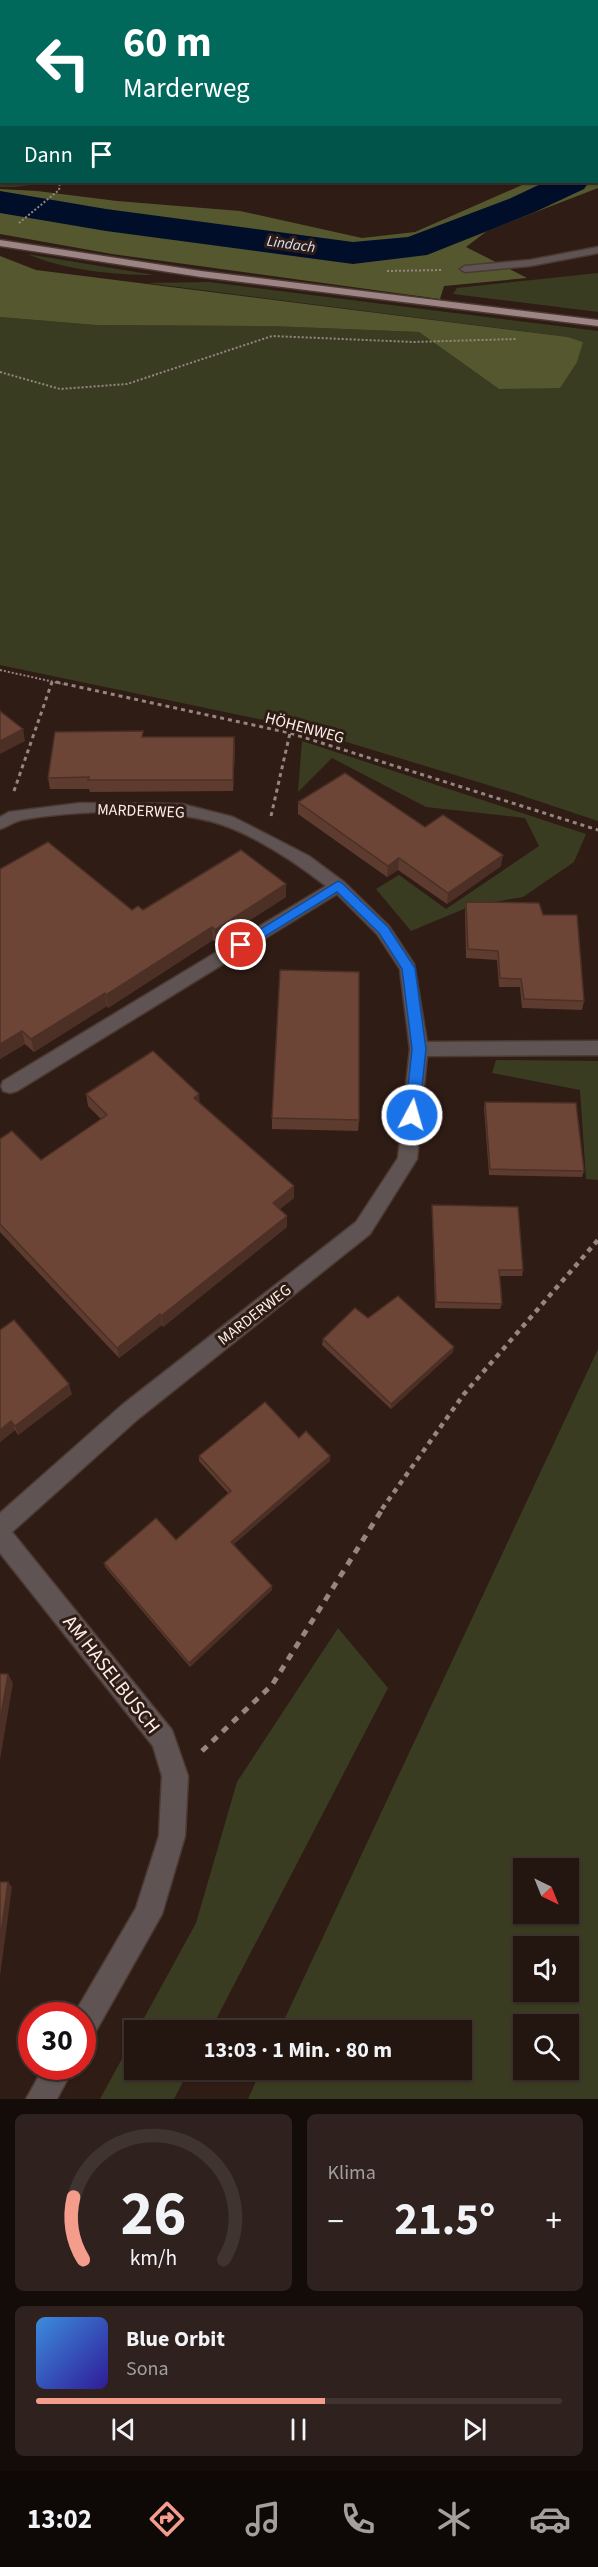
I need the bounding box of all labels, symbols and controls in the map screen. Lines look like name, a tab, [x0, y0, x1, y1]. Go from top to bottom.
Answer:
text: 60 m	[123, 13, 212, 73]
icon: left	[24, 24, 102, 102]
text: Marderweg	[123, 69, 250, 108]
icon: arrive	[85, 138, 118, 171]
text: Dann	[24, 139, 73, 171]
water label: Lindach	[265, 231, 317, 258]
street label: HÖHENWEG	[263, 707, 347, 749]
street label: MARDERWEG	[97, 798, 185, 824]
pin	[215, 919, 266, 970]
icon: arrive	[224, 928, 257, 961]
position arrow	[380, 1083, 444, 1147]
street label: MARDERWEG	[213, 1279, 296, 1350]
street label: AM HASELBUSCH	[56, 1609, 167, 1740]
north arrow	[513, 1858, 579, 1924]
map controls	[513, 1858, 579, 2080]
button: sound	[513, 1936, 579, 2002]
speed limit sign: 30	[18, 2002, 96, 2080]
button: search	[513, 2014, 579, 2080]
text: 13:03 · 1 Min. · 80 m	[204, 2034, 392, 2066]
text: Klima	[328, 2159, 376, 2187]
text: 26	[120, 2170, 186, 2259]
text: 21.5°	[394, 2188, 495, 2252]
text: −	[328, 2198, 344, 2245]
text: +	[546, 2198, 562, 2245]
text: km/h	[129, 2243, 177, 2274]
text: Blue Orbit	[126, 2323, 225, 2355]
text: Sona	[126, 2355, 169, 2383]
icon: previous	[107, 2413, 140, 2446]
icon: pause	[282, 2413, 315, 2446]
icon: next	[458, 2413, 491, 2446]
icon: directions	[146, 2498, 188, 2540]
icon: music	[242, 2498, 284, 2540]
icon: phone	[337, 2498, 379, 2540]
icon: climate	[433, 2498, 475, 2540]
icon: car	[529, 2498, 571, 2540]
text: 13:02	[27, 2500, 92, 2539]

